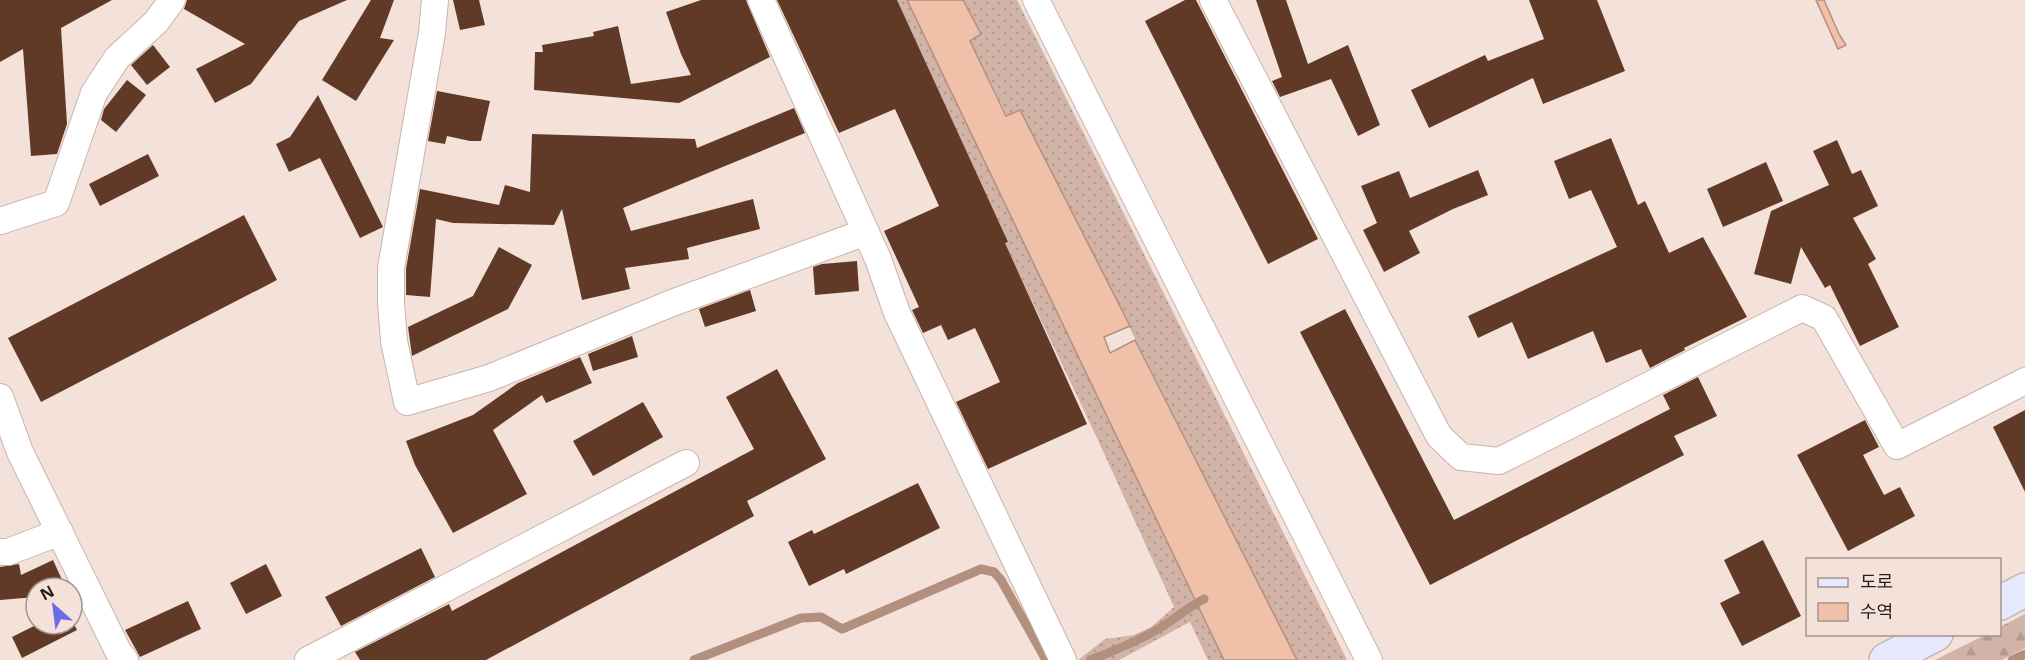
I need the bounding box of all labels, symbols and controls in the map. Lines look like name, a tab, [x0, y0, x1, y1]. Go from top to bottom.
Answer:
legend	[1806, 558, 2001, 636]
text: 도로	[1860, 569, 1893, 593]
north arrow	[24, 576, 84, 636]
text: N	[36, 580, 58, 606]
text: 수역	[1860, 599, 1893, 623]

